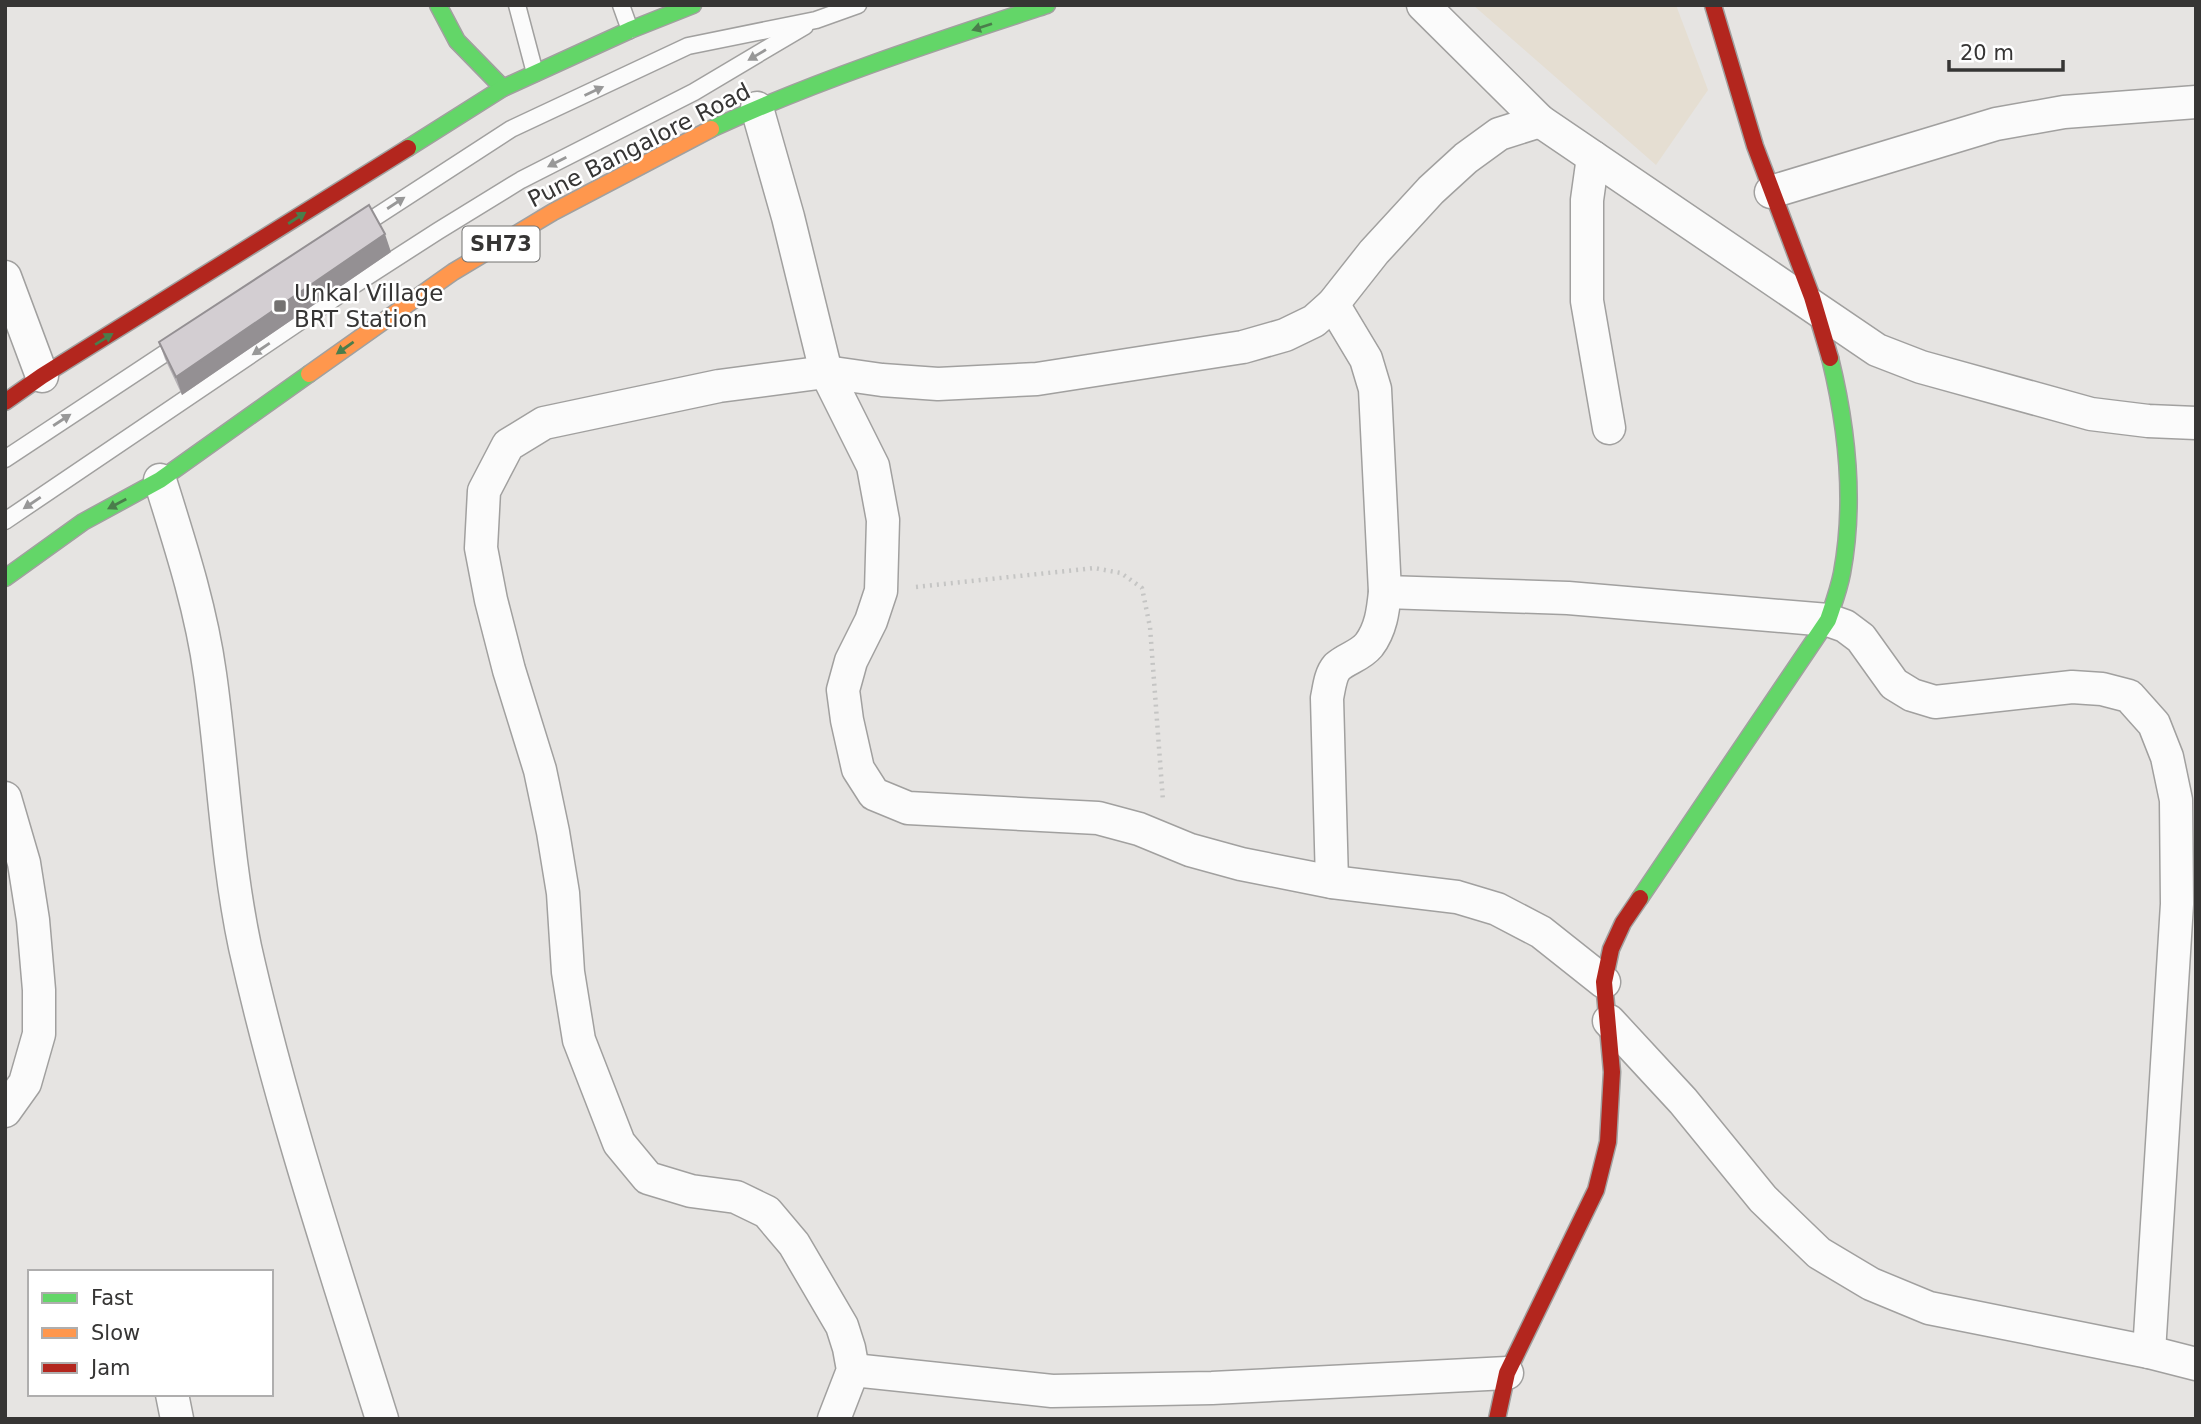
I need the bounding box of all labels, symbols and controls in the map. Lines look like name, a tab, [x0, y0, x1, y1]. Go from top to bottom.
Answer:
one-way arrow	[972, 22, 993, 33]
scale bar	[1949, 28, 2063, 72]
text: 20 m	[1960, 41, 2014, 65]
one-way arrow	[747, 48, 767, 60]
street label: Pune Bangalore Road	[524, 78, 754, 212]
one-way arrow	[583, 85, 604, 96]
one-way arrow	[547, 157, 567, 168]
one-way arrow	[387, 197, 406, 210]
one-way arrow	[287, 212, 306, 225]
road number: SH73	[462, 226, 540, 262]
place label: Unkal Village BRT Station	[294, 280, 443, 332]
marker: Unkal Village BRT Station	[272, 298, 288, 314]
one-way arrow	[94, 332, 113, 345]
one-way arrow	[336, 341, 354, 355]
one-way arrow	[251, 342, 271, 355]
one-way arrow	[52, 414, 71, 427]
one-way arrow	[22, 496, 41, 509]
one-way arrow	[106, 497, 126, 509]
legend	[28, 1270, 273, 1396]
text: Fast	[91, 1286, 133, 1310]
text: Slow	[91, 1321, 140, 1345]
text: Jam	[89, 1356, 131, 1380]

